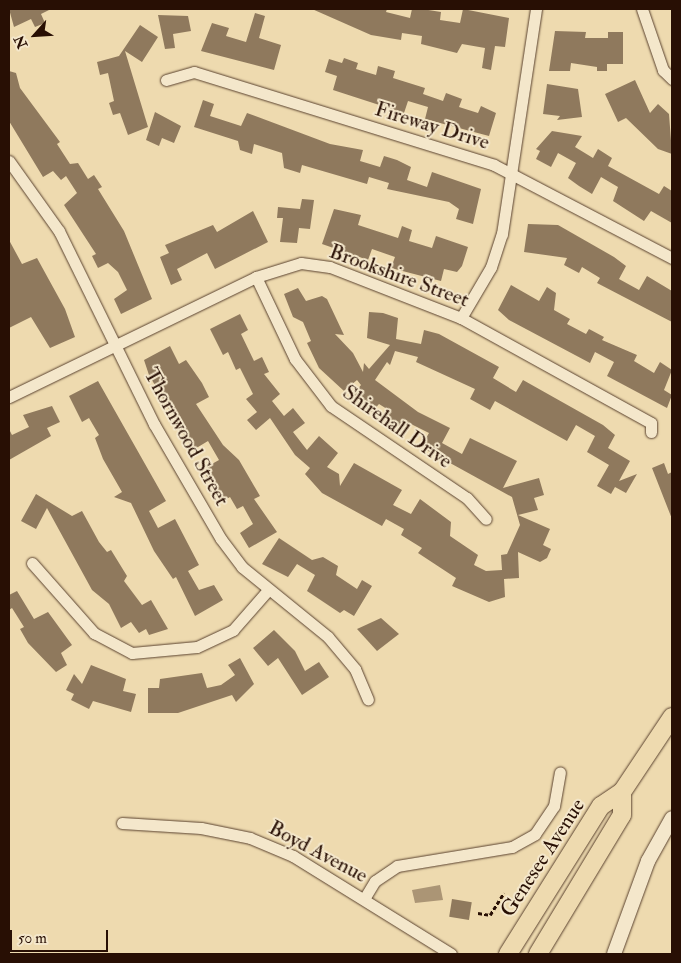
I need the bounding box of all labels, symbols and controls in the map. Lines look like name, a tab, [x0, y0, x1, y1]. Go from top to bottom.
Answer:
north arrow	[10, 10, 60, 60]
text: N	[11, 32, 31, 51]
street label: Fireway Drive	[372, 97, 492, 155]
street label: Brookshire Street	[326, 239, 472, 313]
street label: Thornwood Street	[138, 364, 234, 510]
street label: Shirehall Drive	[337, 380, 457, 474]
street label: Genesee Avenue	[495, 794, 591, 922]
street label: Boyd Avenue	[264, 815, 372, 889]
scale bar	[12, 920, 110, 952]
text: 50 m	[18, 929, 47, 948]

